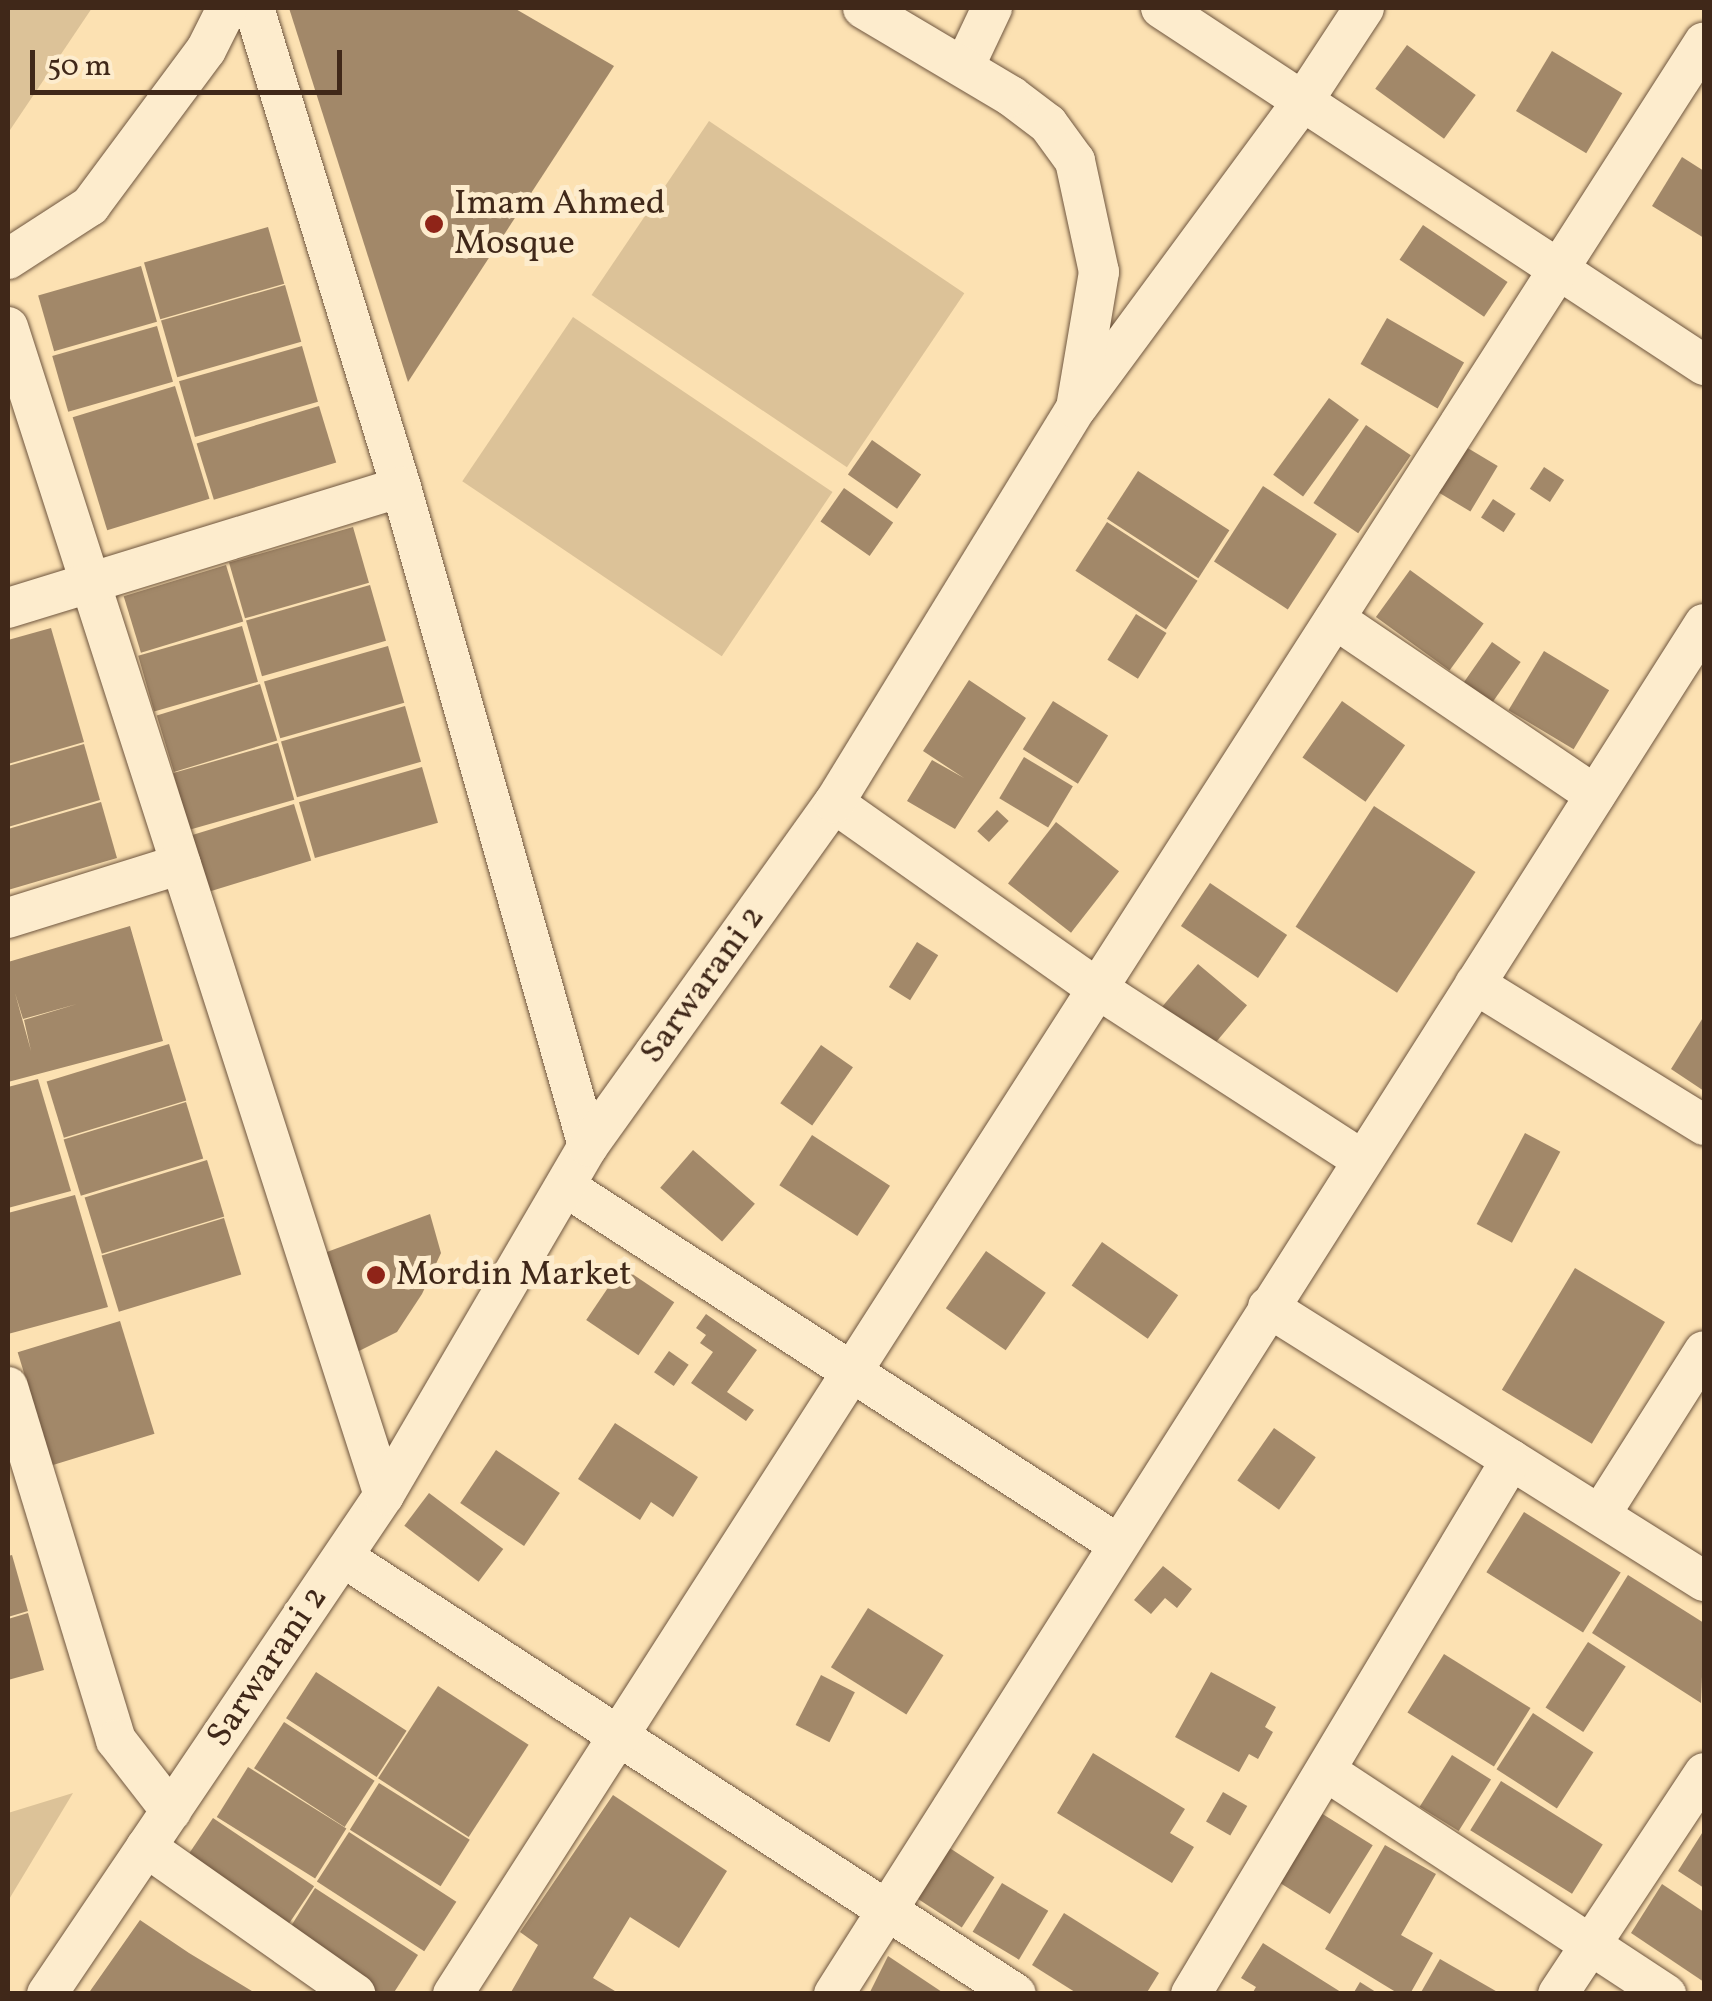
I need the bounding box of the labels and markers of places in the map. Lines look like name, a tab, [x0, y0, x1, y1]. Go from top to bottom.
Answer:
place label: Imam Ahmed Mosque	[454, 183, 666, 265]
marker: Imam Ahmed Mosque	[423, 213, 445, 235]
place label: Mordin Market	[396, 1254, 631, 1296]
marker: Mordin Market	[365, 1264, 387, 1286]

